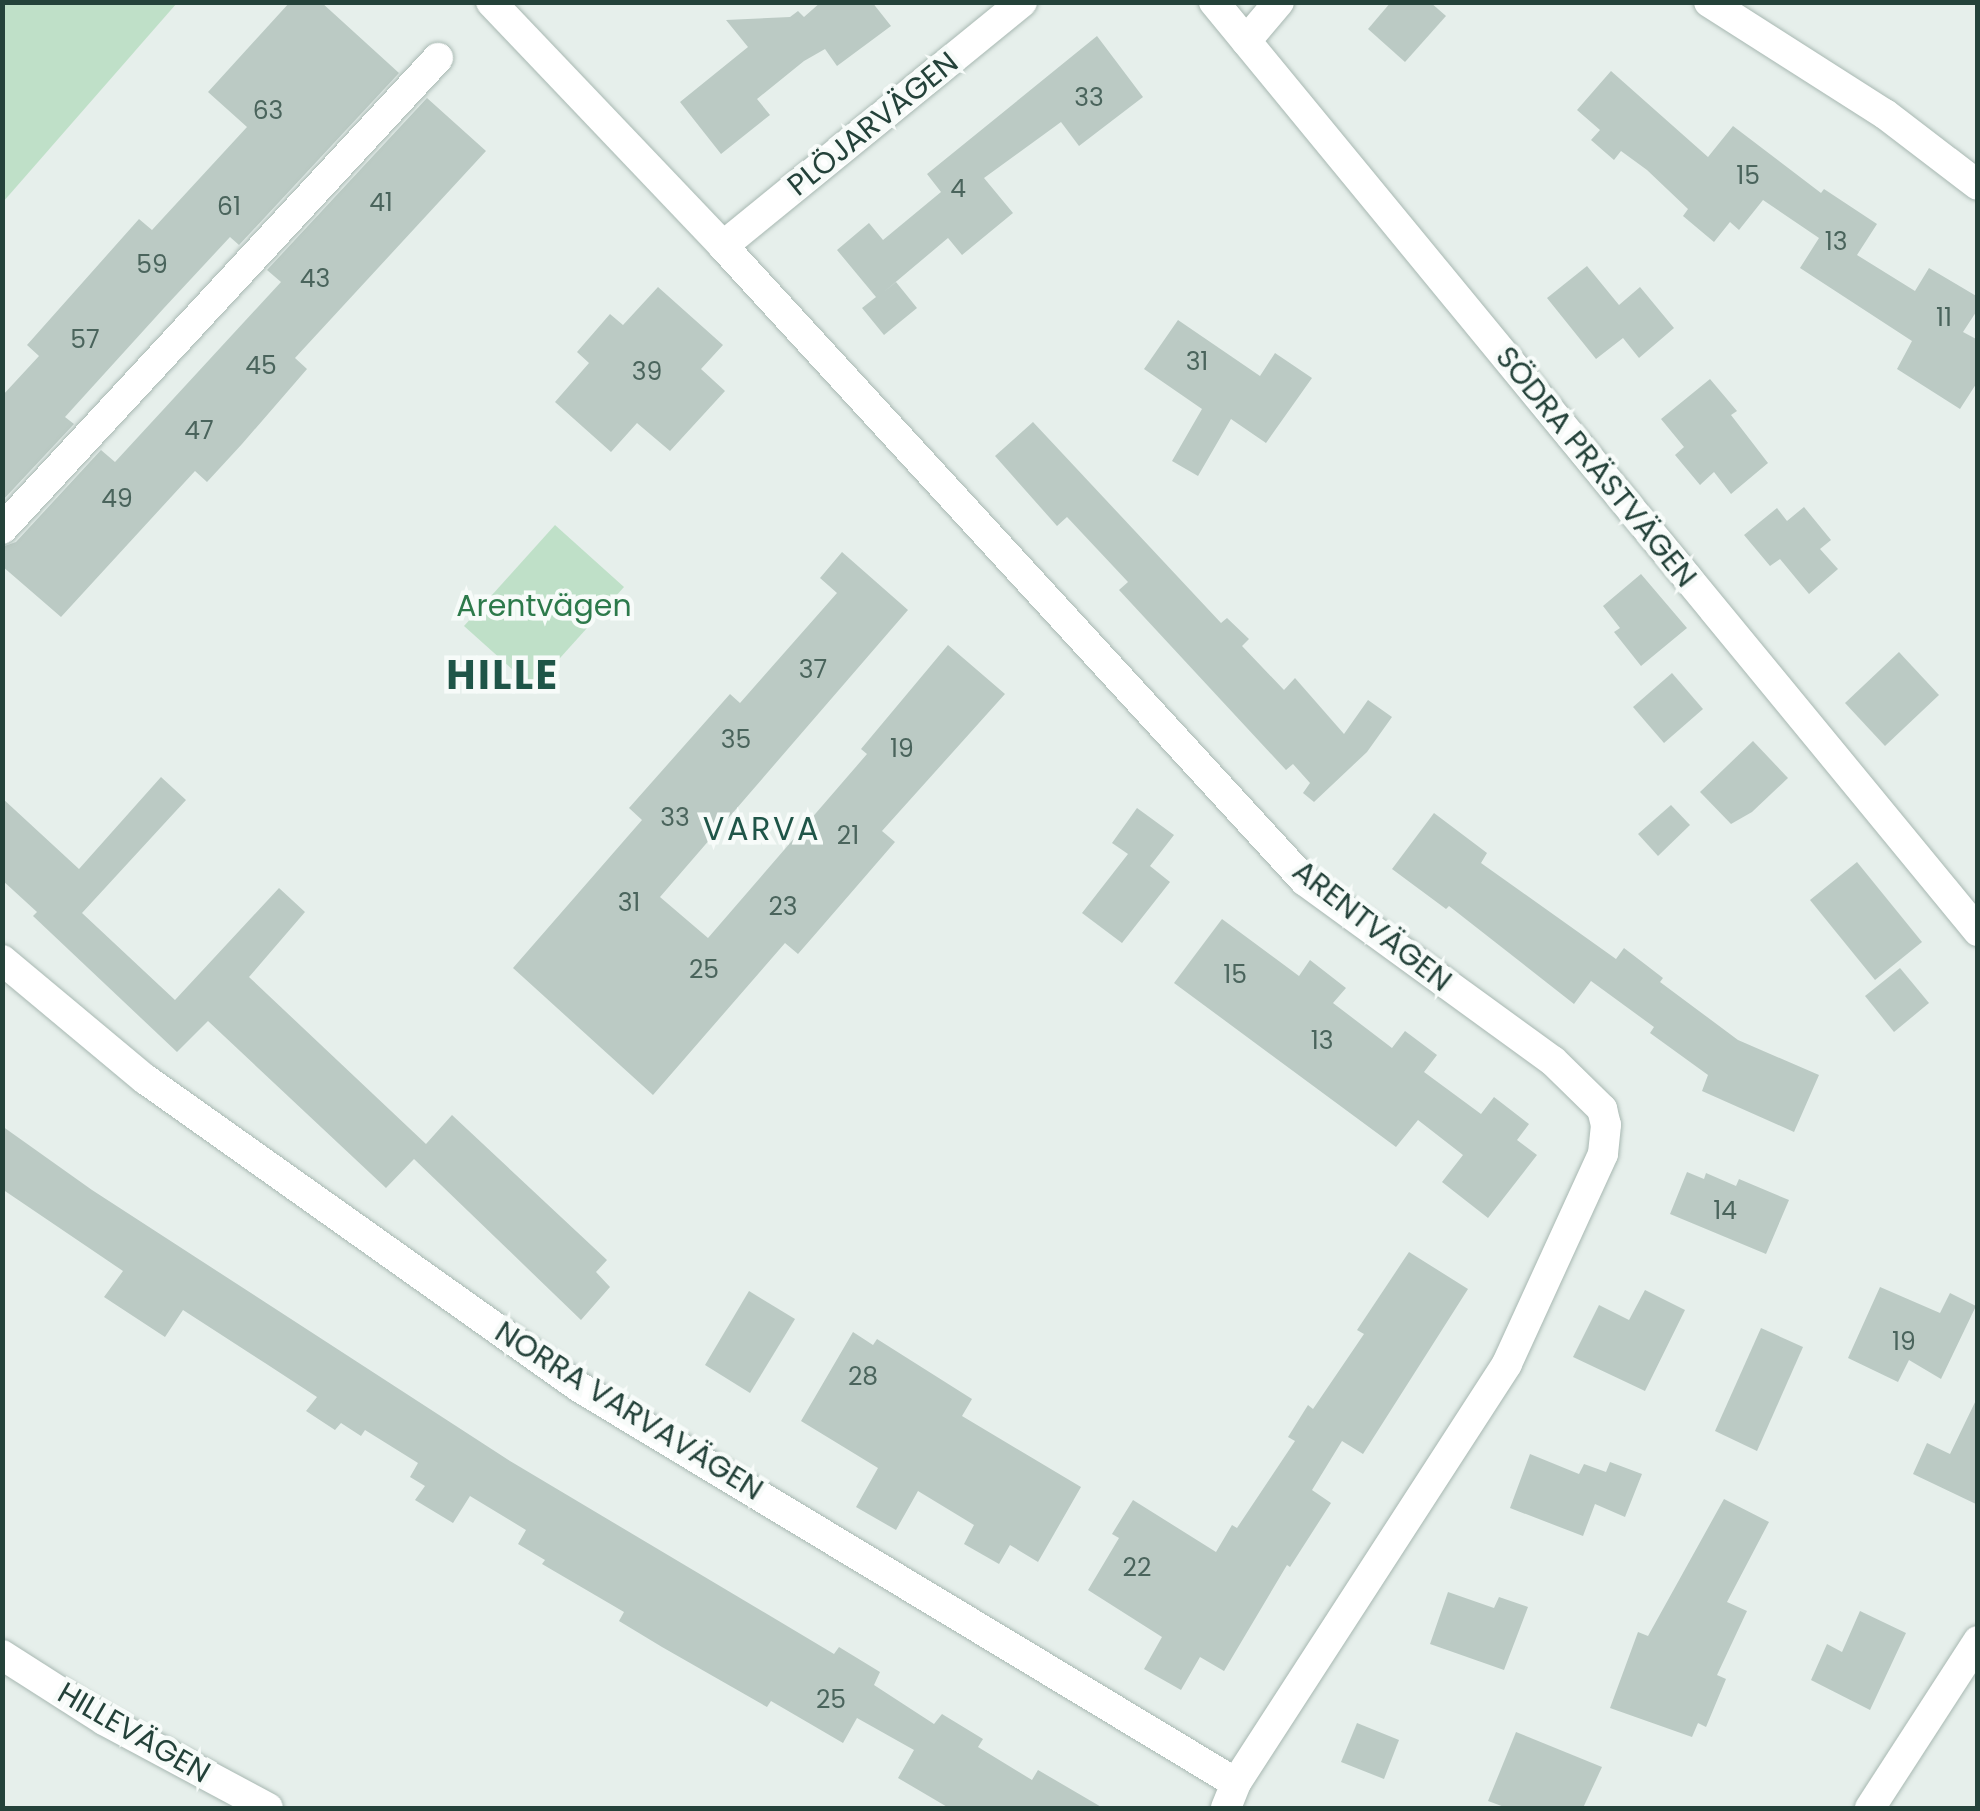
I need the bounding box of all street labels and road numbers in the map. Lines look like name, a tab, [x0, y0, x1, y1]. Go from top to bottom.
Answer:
street label: PLÖJARVÄGEN	[781, 44, 965, 204]
street label: SÖDRA PRÄSTVÄGEN	[1488, 340, 1704, 594]
street label: ARENTVÄGEN	[1285, 853, 1459, 999]
street label: NORRA VARVAVÄGEN	[488, 1314, 770, 1508]
street label: HILLEVÄGEN	[51, 1675, 217, 1791]

